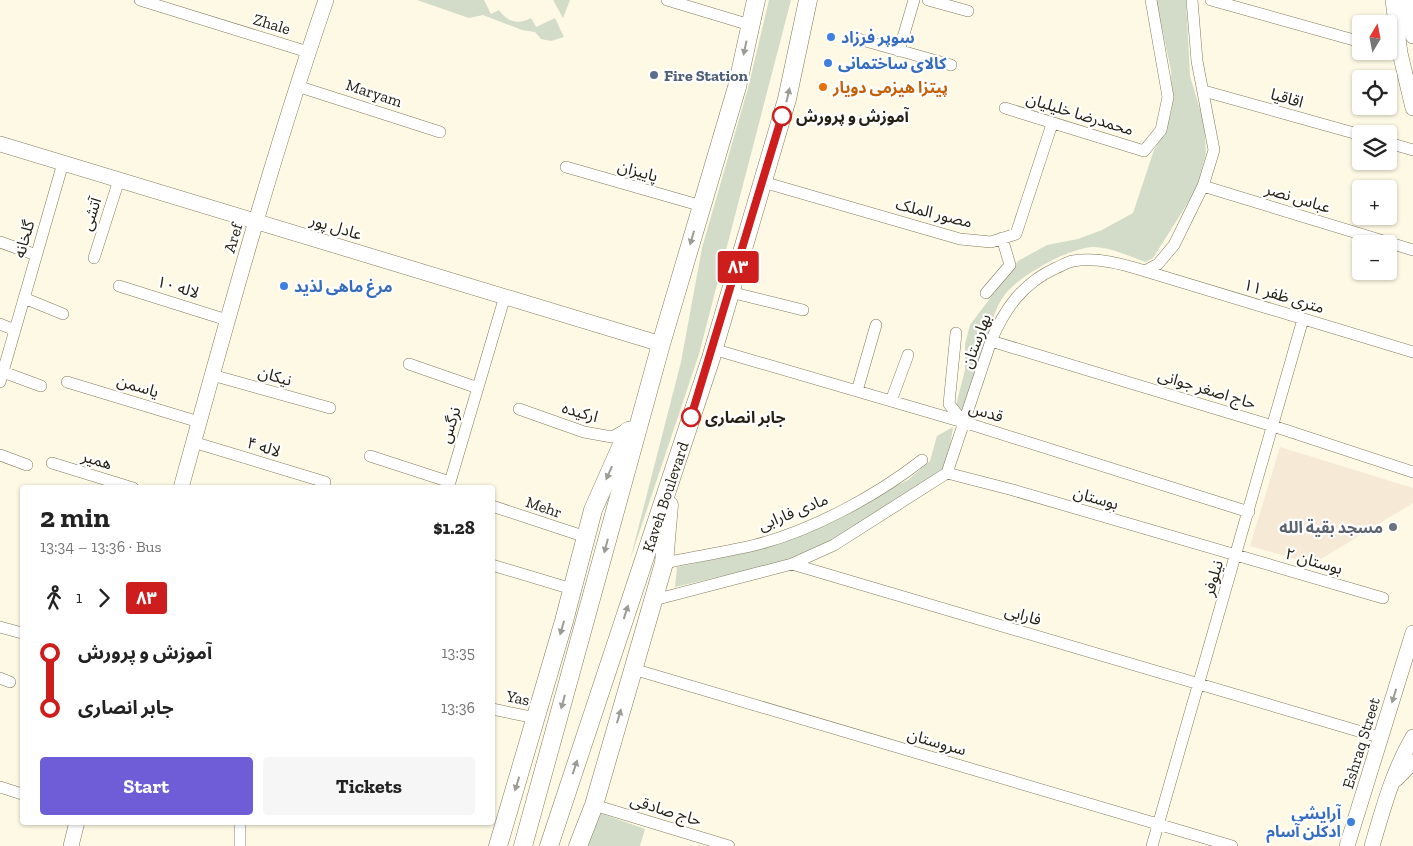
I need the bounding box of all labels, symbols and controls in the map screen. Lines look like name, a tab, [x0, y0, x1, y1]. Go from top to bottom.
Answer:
street label: Zhale	[251, 9, 293, 39]
north arrow	[1352, 15, 1398, 60]
map controls	[1352, 15, 1397, 280]
place label: سوپر فرزاد	[841, 28, 915, 47]
marker: سوپر فرزاد	[825, 31, 837, 43]
one-way arrow	[741, 40, 749, 55]
place label: کالای ساختمانی	[838, 54, 947, 73]
marker: کالای ساختمانی	[822, 57, 834, 69]
place label: Fire Station	[664, 66, 749, 85]
marker: Fire Station	[648, 69, 660, 81]
button: locate	[1352, 70, 1397, 115]
street label: Maryam	[343, 75, 405, 111]
place label: پیتزا هیزمی دویار	[832, 78, 948, 97]
marker: پیتزا هیزمی دویار	[817, 81, 829, 93]
street label: اقاقیا	[1268, 84, 1306, 112]
one-way arrow	[784, 87, 792, 102]
street label: محمدرضا خلیلیان	[1024, 89, 1136, 139]
marker: آموزش و پرورش	[772, 106, 792, 126]
place label: آموزش و پرورش	[796, 106, 910, 126]
button: layers	[1352, 125, 1397, 170]
street label: پاییزان	[615, 156, 660, 187]
street label: عباس نصر	[1262, 179, 1333, 217]
button: +	[1352, 180, 1397, 225]
street label: آتشی	[77, 194, 106, 233]
street label: مصور الملک	[894, 194, 974, 232]
street label: عادل پور	[306, 210, 364, 245]
street label: گلخانه	[10, 218, 39, 260]
street label: Aref	[220, 219, 247, 255]
one-way arrow	[688, 230, 696, 245]
button: −	[1352, 235, 1397, 280]
line badge: ۸۳	[716, 251, 760, 283]
text: ۸۳	[728, 256, 748, 278]
street label: لاله ۱۰	[155, 272, 201, 302]
street label: ۱۱ متری ظفر	[1241, 275, 1327, 317]
place label: مرغ ماهی لذید	[294, 277, 393, 298]
marker: مرغ ماهی لذید	[278, 280, 290, 292]
street label: بهارستان	[957, 311, 995, 371]
street label: نیکان	[256, 362, 294, 390]
street label: حاج اصغر جوانی	[1155, 365, 1258, 416]
street label: یاسمن	[115, 371, 161, 401]
street label: ارکیده	[560, 398, 600, 426]
street label: قدس	[966, 398, 1006, 426]
street label: نرگس	[436, 405, 464, 445]
marker: جابر انصاری	[681, 407, 701, 427]
place label: جابر انصاری	[705, 408, 786, 427]
street label: لاله ۴	[245, 433, 283, 461]
street label: Kaveh Boulevard	[638, 439, 692, 554]
street label: همیر	[79, 446, 114, 474]
one-way arrow	[605, 466, 613, 480]
street label: بوستان	[1071, 483, 1121, 513]
street label: مادی فارابی	[755, 489, 831, 535]
street label: Mehr	[523, 492, 565, 522]
text: 2 min	[40, 501, 110, 534]
text: $1.28	[433, 516, 475, 539]
place label: مسجد بقیة الله	[1279, 518, 1383, 537]
marker: مسجد بقیة الله	[1387, 521, 1399, 533]
text: 13:34 – 13:36 · Bus	[40, 537, 162, 556]
one-way arrow	[601, 538, 609, 553]
street label: بوستان ۲	[1283, 544, 1345, 578]
street label: نیلوفر	[1199, 558, 1227, 599]
icon: walk	[40, 584, 68, 612]
icon: forward	[90, 584, 118, 612]
text: ۸۳	[136, 587, 157, 609]
text: 1	[76, 588, 82, 607]
street label: فارابی	[1003, 601, 1043, 629]
one-way arrow	[623, 605, 631, 620]
one-way arrow	[558, 620, 566, 635]
text: آموزش و پرورش	[78, 641, 212, 664]
text: 13:35	[441, 643, 475, 662]
street label: Yas	[504, 686, 531, 710]
one-way arrow	[1389, 689, 1397, 704]
one-way arrow	[558, 695, 566, 710]
street label: Eshraq Street	[1338, 695, 1384, 791]
text: جابر انصاری	[78, 696, 174, 719]
text: 13:36	[441, 698, 475, 717]
one-way arrow	[616, 709, 624, 724]
street label: سروستان	[905, 725, 969, 759]
button: Start	[40, 757, 253, 815]
button: Tickets	[263, 757, 475, 815]
one-way arrow	[572, 759, 579, 774]
one-way arrow	[513, 777, 521, 792]
street label: حاج صادقی	[627, 790, 704, 833]
place label: آرایشی ادکلن آسام	[1266, 803, 1342, 843]
marker: آرایشی ادکلن آسام	[1345, 816, 1357, 828]

